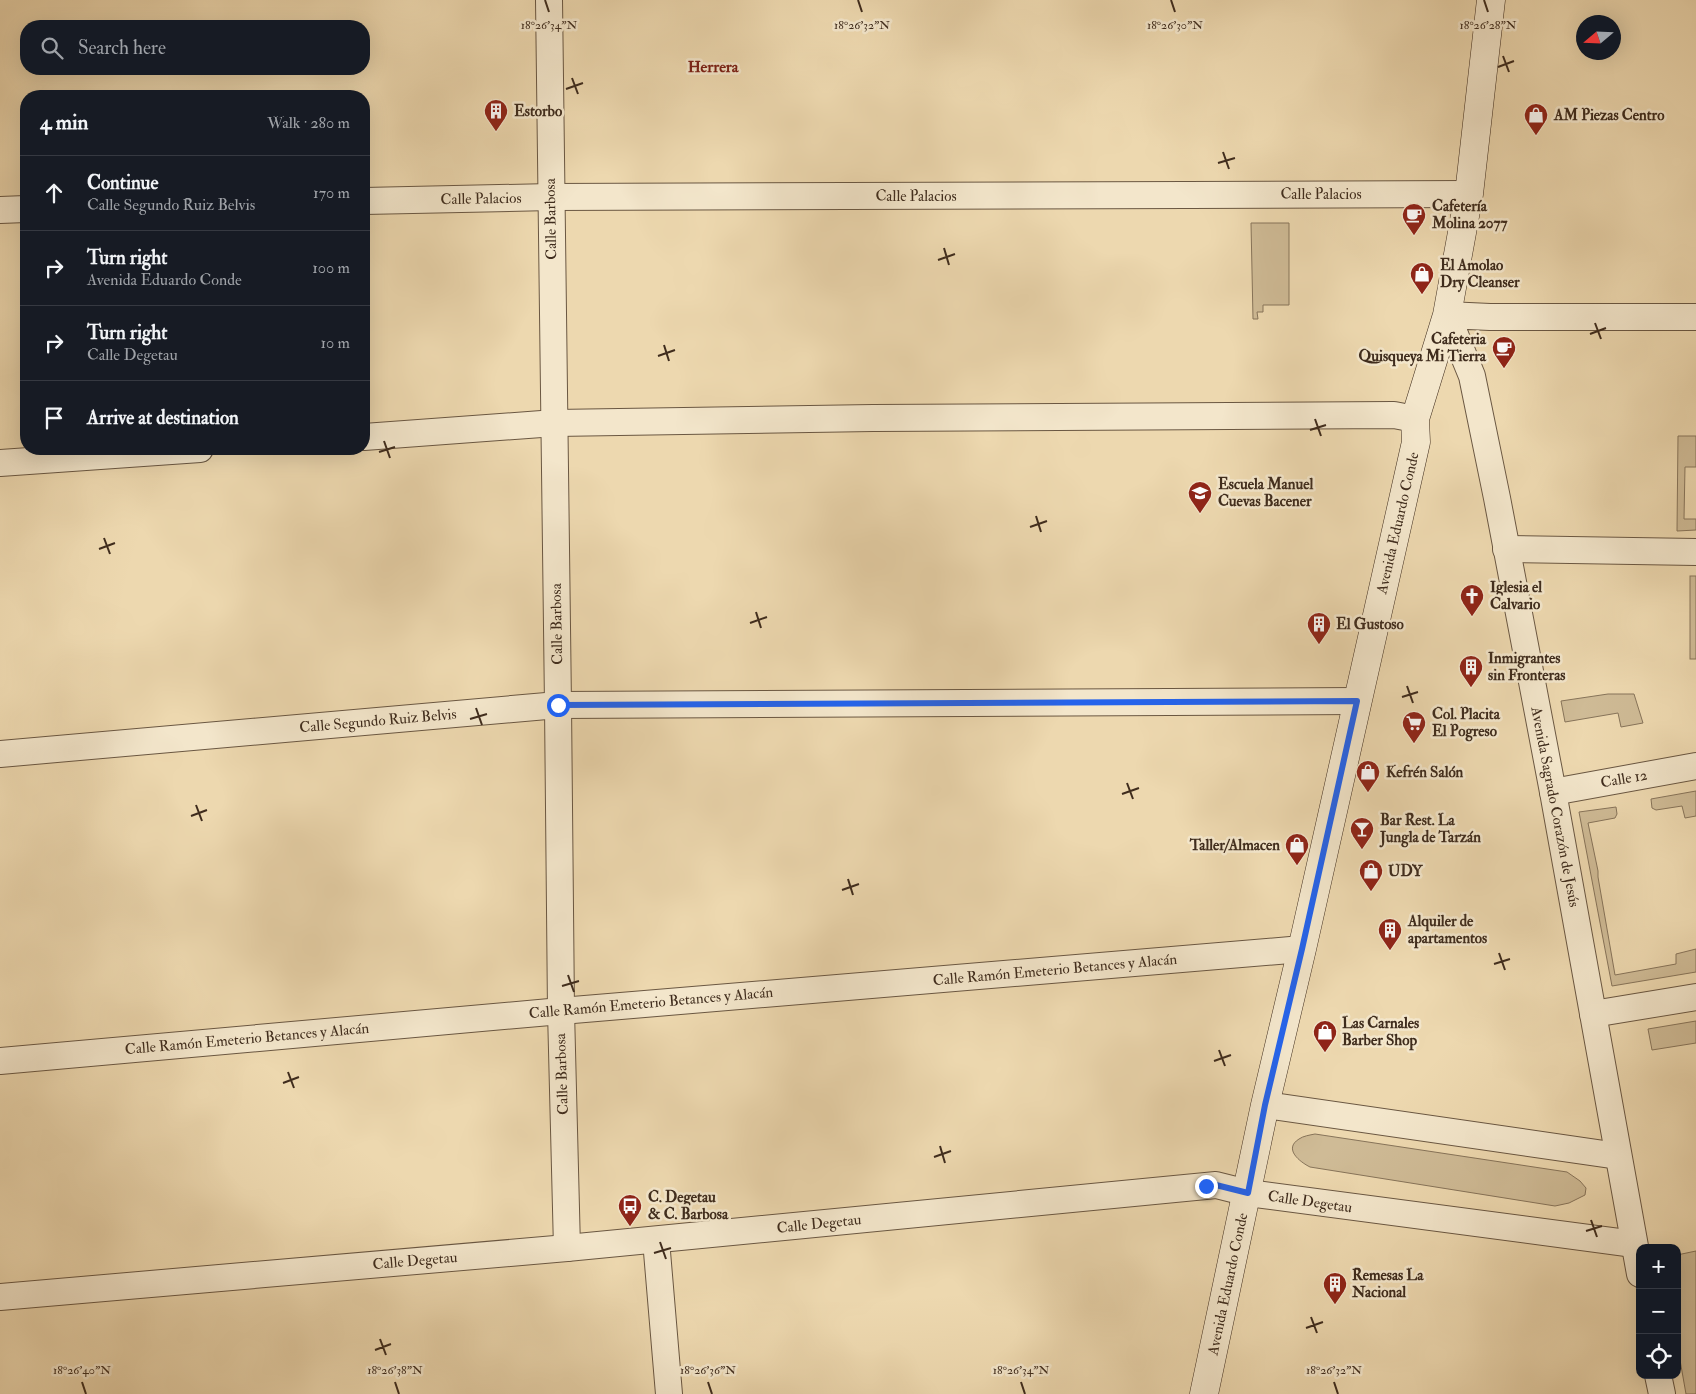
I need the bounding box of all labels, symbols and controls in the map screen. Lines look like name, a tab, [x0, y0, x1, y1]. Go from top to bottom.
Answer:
north arrow	[1576, 15, 1621, 60]
text: 18°26'34"N	[521, 18, 577, 33]
text: 18°26'32"N	[834, 18, 890, 33]
text: 18°26'30"N	[1147, 18, 1203, 33]
text: 18°26'28"N	[1459, 18, 1517, 33]
search box	[20, 20, 370, 75]
icon: search	[38, 34, 66, 62]
text: Search here	[78, 36, 166, 60]
district label: Herrera	[688, 57, 739, 77]
building icon: Estorbo	[483, 98, 509, 132]
place label: Estorbo	[514, 102, 563, 121]
shop icon: AM Piezas Centro	[1523, 102, 1549, 136]
place label: AM Piezas Centro	[1553, 106, 1665, 125]
text: 4 min	[40, 109, 88, 136]
text: Walk · 280 m	[267, 113, 350, 133]
text: Continue	[87, 171, 158, 195]
street label: Calle Barbosa	[541, 177, 561, 260]
icon: ahead	[40, 179, 68, 207]
text: 170 m	[313, 183, 350, 203]
street label: Calle Palacios	[1280, 185, 1362, 204]
street label: Calle Palacios	[875, 187, 957, 206]
street label: Calle Palacios	[440, 189, 522, 209]
text: Calle Segundo Ruiz Belvis	[87, 195, 255, 215]
place label: Cafetería Molina 2077	[1431, 197, 1507, 233]
cafe icon: Cafetería Molina 2077	[1401, 202, 1427, 236]
text: Turn right	[87, 246, 167, 270]
icon: right	[40, 254, 68, 282]
place label: El Amolao Dry Cleanser	[1440, 256, 1520, 293]
text: 100 m	[312, 258, 350, 278]
shop icon: El Amolao Dry Cleanser	[1409, 261, 1435, 295]
text: Avenida Eduardo Conde	[87, 270, 242, 290]
text: Turn right	[87, 321, 167, 345]
icon: right	[40, 329, 68, 357]
place label: Cafeteria Quisqueya Mi Tierra	[1359, 330, 1487, 367]
text: 10 m	[320, 333, 350, 353]
cafe icon: Cafeteria Quisqueya Mi Tierra	[1491, 335, 1517, 369]
text: Calle Degetau	[87, 345, 178, 365]
icon: arrive	[40, 404, 68, 432]
text: Arrive at destination	[87, 406, 239, 430]
street label: Avenida Eduardo Conde	[1372, 450, 1424, 597]
place label: Escuela Manuel Cuevas Bacener	[1218, 475, 1313, 511]
school or university icon: Escuela Manuel Cuevas Bacener	[1187, 480, 1213, 514]
place label: Iglesia el Calvario	[1490, 578, 1542, 614]
street label: Calle Barbosa	[547, 582, 567, 665]
church icon: Iglesia el Calvario	[1459, 583, 1485, 617]
building icon: El Gustoso	[1306, 611, 1332, 645]
place label: El Gustoso	[1336, 615, 1404, 634]
place label: Inmigrantes sin Fronteras	[1488, 649, 1566, 685]
building icon: Inmigrantes sin Fronteras	[1458, 654, 1484, 688]
route start	[547, 694, 570, 717]
street label: Avenida Sagrado Corazón de Jesús	[1525, 704, 1584, 909]
street label: Calle Segundo Ruiz Belvis	[299, 705, 457, 737]
place label: Col. Placita El Pogreso	[1432, 705, 1501, 742]
supermarket icon: Col. Placita El Pogreso	[1401, 710, 1427, 744]
shop icon: Kefrén Salón	[1355, 759, 1381, 793]
place label: Kefrén Salón	[1386, 763, 1464, 782]
street label: Calle 12	[1599, 765, 1649, 792]
place label: Bar Rest. La Jungla de Tarzán	[1379, 811, 1481, 848]
bar icon: Bar Rest. La Jungla de Tarzán	[1349, 816, 1375, 850]
shop icon: Taller/Almacen	[1284, 832, 1310, 866]
place label: Taller/Almacen	[1189, 836, 1280, 855]
shop icon: UDY	[1358, 858, 1384, 892]
place label: UDY	[1388, 862, 1423, 881]
place label: Alquiler de apartamentos	[1407, 912, 1487, 949]
building icon: Alquiler de apartamentos	[1377, 917, 1403, 951]
street label: Calle Ramón Emeterio Betances y Alacán	[932, 950, 1178, 990]
street label: Calle Ramón Emeterio Betances y Alacán	[528, 983, 774, 1023]
place label: Las Carnales Barber Shop	[1342, 1014, 1419, 1051]
street label: Calle Ramón Emeterio Betances y Alacán	[124, 1019, 370, 1059]
shop icon: Las Carnales Barber Shop	[1312, 1019, 1338, 1053]
street label: Calle Barbosa	[551, 1032, 573, 1115]
route end	[1195, 1175, 1218, 1198]
street label: Calle Degetau	[1267, 1187, 1354, 1217]
place label: C. Degetau & C. Barbosa	[648, 1188, 729, 1224]
bus stop icon: C. Degetau & C. Barbosa	[617, 1193, 643, 1227]
street label: Calle Degetau	[776, 1210, 863, 1238]
street label: Avenida Eduardo Conde	[1203, 1211, 1252, 1358]
map controls	[1636, 1244, 1681, 1379]
button: +	[1636, 1244, 1681, 1289]
street label: Calle Degetau	[372, 1248, 458, 1274]
place label: Remesas La Nacional	[1351, 1266, 1424, 1302]
building icon: Remesas La Nacional	[1322, 1271, 1348, 1305]
button: −	[1636, 1289, 1681, 1334]
button: locate	[1636, 1334, 1681, 1379]
text: 18°26'40"N	[53, 1363, 111, 1378]
text: 18°26'38"N	[367, 1363, 423, 1378]
text: 18°26'36"N	[680, 1363, 736, 1378]
text: 18°26'34"N	[993, 1363, 1049, 1378]
text: 18°26'32"N	[1306, 1363, 1362, 1378]

